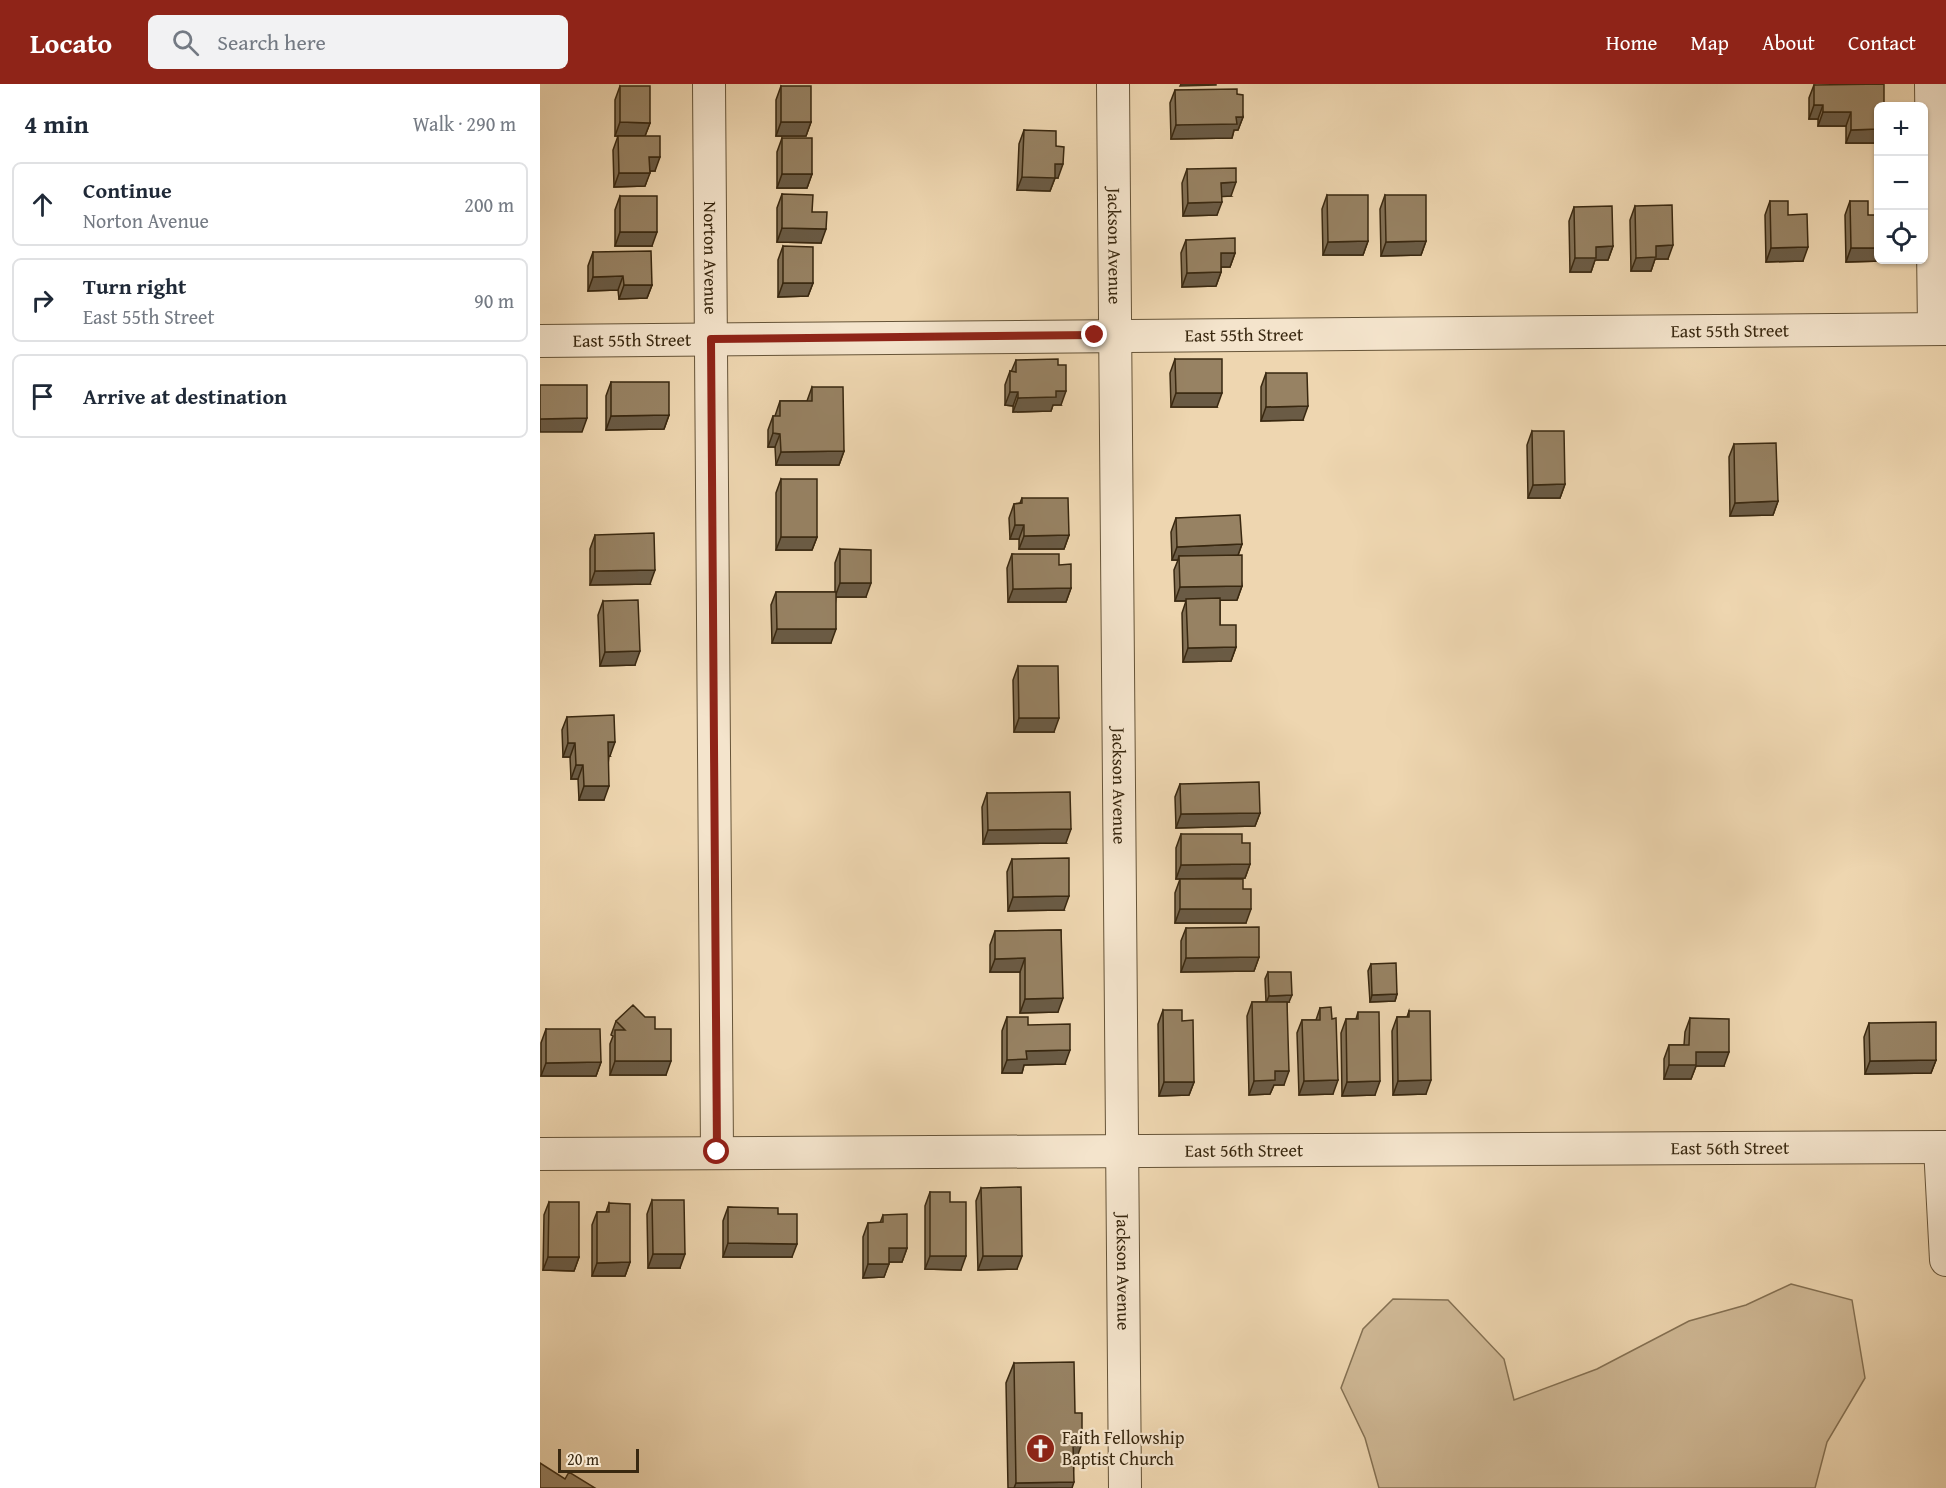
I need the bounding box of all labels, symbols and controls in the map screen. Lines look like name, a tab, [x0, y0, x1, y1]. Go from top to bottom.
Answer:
search box	[148, 15, 568, 69]
text: Locato	[30, 22, 112, 63]
icon: search	[169, 26, 202, 59]
text: Search here	[217, 26, 326, 58]
text: Home	[1606, 27, 1657, 58]
text: Map	[1690, 27, 1729, 58]
text: About	[1762, 27, 1815, 58]
text: Contact	[1848, 27, 1916, 58]
map controls	[1874, 102, 1928, 264]
button: +	[1874, 102, 1928, 156]
text: 4 min	[24, 104, 89, 143]
text: Walk · 290 m	[413, 109, 516, 138]
button: −	[1874, 156, 1928, 210]
text: Continue	[83, 174, 172, 206]
street label: Jackson Avenue	[1101, 185, 1129, 305]
icon: ahead	[26, 188, 59, 221]
text: 200 m	[464, 190, 514, 219]
street label: Norton Avenue	[697, 201, 725, 315]
text: Norton Avenue	[83, 206, 209, 235]
button: locate	[1874, 210, 1928, 264]
text: Turn right	[83, 270, 186, 302]
icon: right	[26, 284, 59, 317]
text: 90 m	[474, 286, 514, 315]
text: East 55th Street	[83, 302, 215, 331]
street label: East 55th Street	[1671, 316, 1790, 344]
street label: East 55th Street	[1185, 320, 1304, 348]
route end	[1081, 321, 1107, 347]
street label: East 55th Street	[573, 326, 692, 354]
icon: arrive	[26, 380, 59, 413]
text: Arrive at destination	[83, 380, 287, 412]
street label: Jackson Avenue	[1105, 725, 1133, 844]
street label: East 56th Street	[1671, 1134, 1790, 1161]
street label: East 56th Street	[1185, 1136, 1304, 1164]
route start	[703, 1138, 729, 1164]
street label: Jackson Avenue	[1110, 1211, 1138, 1330]
place label: Faith Fellowship Baptist Church	[1062, 1424, 1185, 1472]
church icon: Faith Fellowship Baptist Church	[1025, 1432, 1057, 1464]
scale bar	[558, 1446, 639, 1474]
text: 20 m	[567, 1447, 599, 1471]

